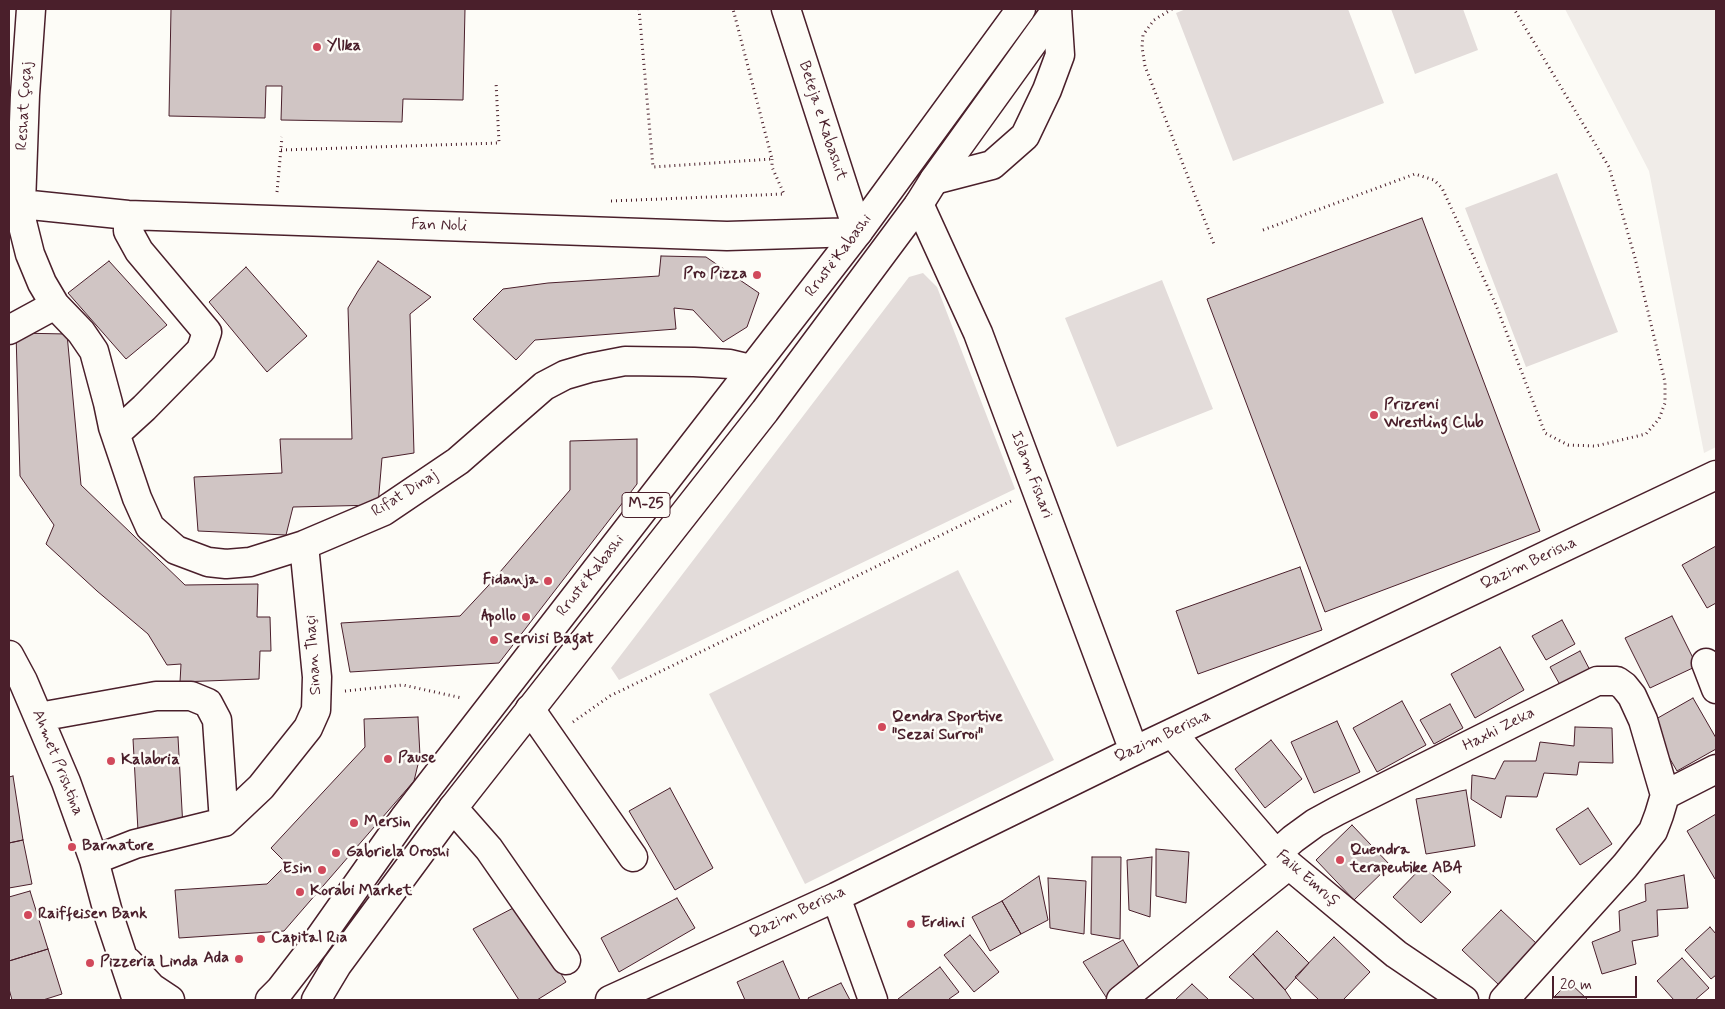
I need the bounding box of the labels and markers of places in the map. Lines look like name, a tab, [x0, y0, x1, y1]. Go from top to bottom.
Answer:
place label: Yllka	[327, 37, 361, 57]
marker: Yllka	[311, 41, 323, 53]
place label: Pro Pizza	[683, 265, 747, 285]
marker: Pro Pizza	[751, 269, 763, 281]
place label: Prizreni Wrestling Club	[1384, 396, 1484, 434]
marker: Prizreni Wrestling Club	[1368, 409, 1380, 421]
place label: Fidanja	[483, 571, 538, 591]
marker: Fidanja	[542, 575, 554, 587]
place label: Apollo	[481, 607, 516, 627]
marker: Apollo	[520, 611, 532, 623]
place label: Servisi Bagat	[504, 630, 594, 650]
marker: Servisi Bagat	[488, 634, 500, 646]
place label: Qendra Sportive "Sezai Surroi"	[892, 708, 1003, 746]
marker: Qendra Sportive "Sezai Surroi"	[876, 721, 888, 733]
place label: Pause	[398, 749, 436, 769]
place label: Kalabria	[121, 751, 180, 771]
marker: Pause	[382, 753, 394, 765]
marker: Kalabria	[105, 755, 117, 767]
place label: Mersin	[364, 813, 411, 833]
marker: Mersin	[348, 817, 360, 829]
place label: Barnatore	[82, 837, 154, 857]
marker: Barnatore	[66, 841, 78, 853]
place label: Quendra terapeutike ABA	[1350, 841, 1463, 879]
place label: Gabriela Oroshi	[346, 843, 449, 863]
marker: Gabriela Oroshi	[330, 847, 342, 859]
marker: Quendra terapeutike ABA	[1334, 854, 1346, 866]
place label: Esin	[282, 860, 312, 880]
marker: Esin	[316, 864, 328, 876]
place label: Korabi Market	[310, 882, 412, 902]
marker: Korabi Market	[294, 886, 306, 898]
place label: Raiffeisen Bank	[38, 905, 147, 925]
marker: Raiffeisen Bank	[22, 909, 34, 921]
place label: Erdini	[921, 914, 965, 934]
marker: Erdini	[905, 918, 917, 930]
place label: Capital Ria	[271, 929, 347, 949]
marker: Capital Ria	[255, 933, 267, 945]
place label: Ada	[203, 949, 229, 969]
place label: Pizzeria Linda	[100, 953, 198, 973]
marker: Ada	[233, 953, 245, 965]
marker: Pizzeria Linda	[84, 957, 96, 969]

